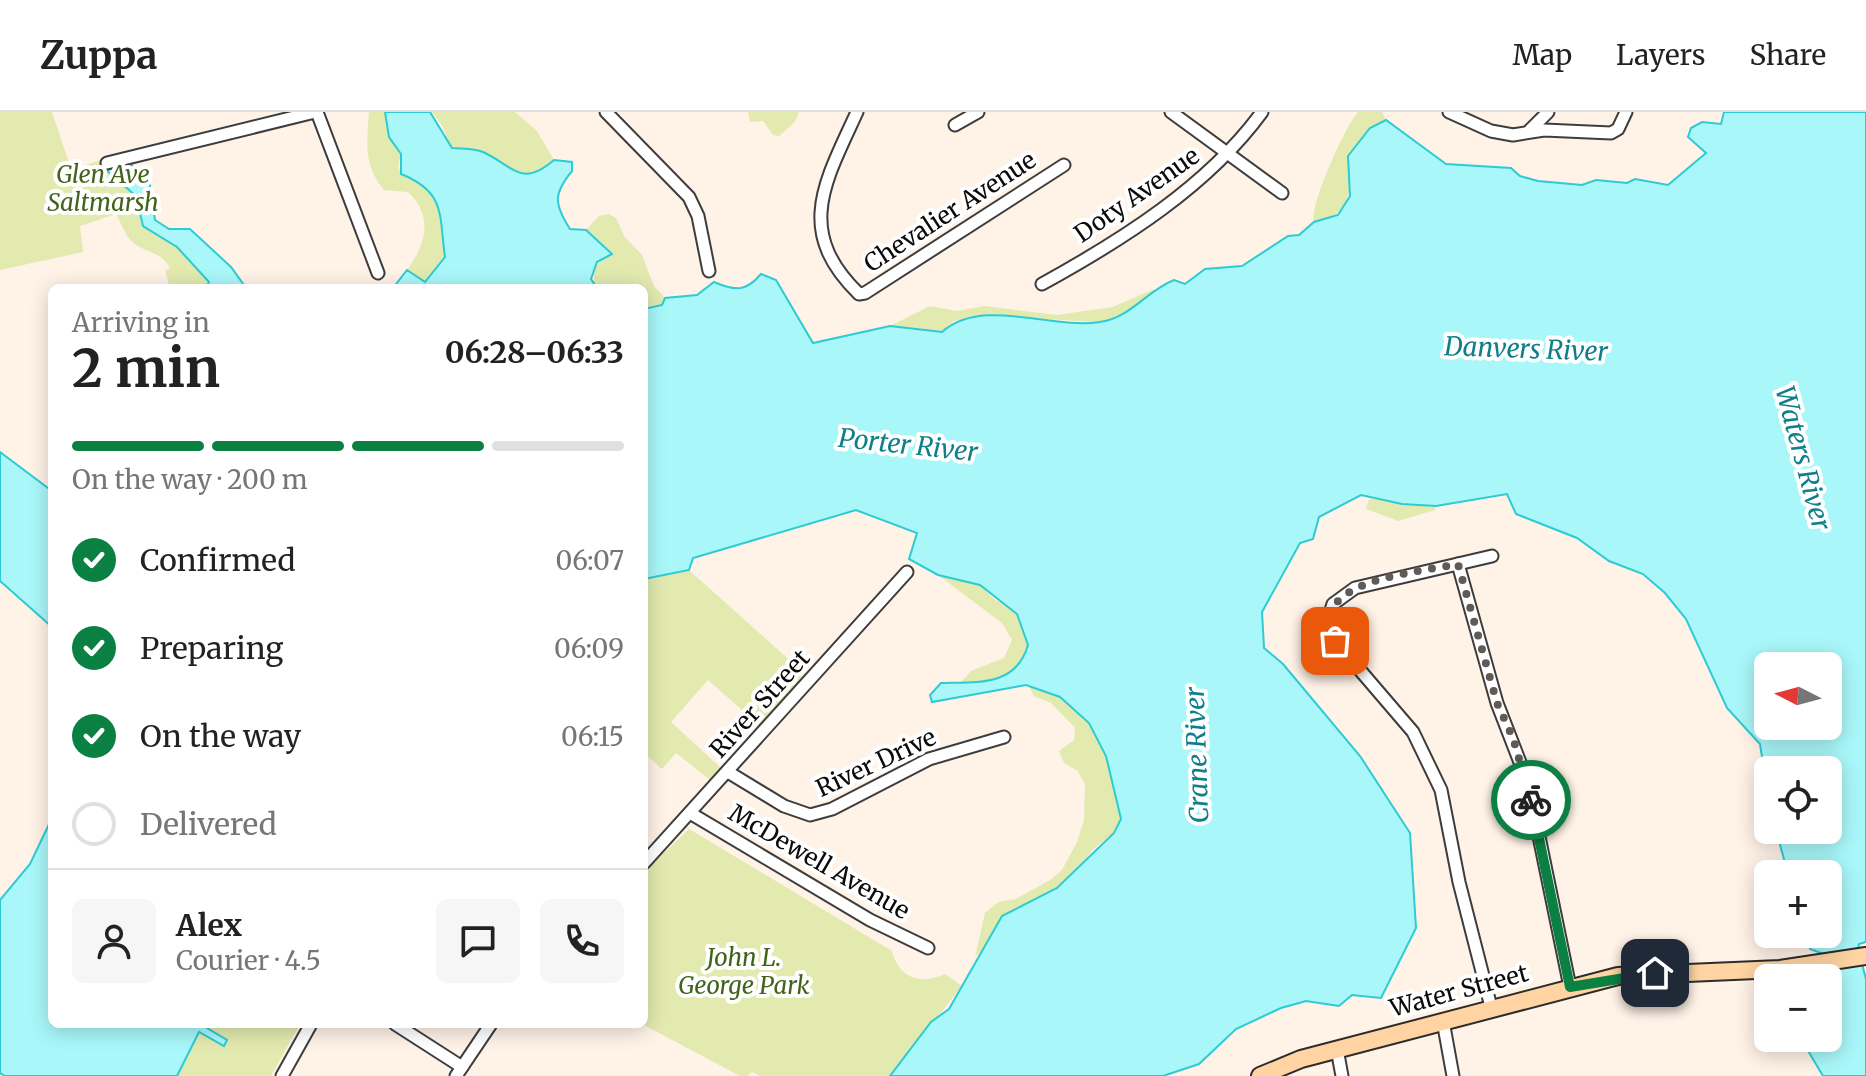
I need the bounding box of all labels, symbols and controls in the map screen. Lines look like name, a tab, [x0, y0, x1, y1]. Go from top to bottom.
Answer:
text: Zuppa	[40, 32, 158, 79]
text: Map	[1512, 37, 1572, 73]
text: Layers	[1616, 37, 1705, 73]
text: Share	[1749, 37, 1826, 73]
street label: Doty Avenue	[1068, 140, 1205, 249]
street label: Chevalier Avenue	[858, 144, 1042, 279]
park label: Glen Ave Saltmarsh	[47, 159, 159, 218]
text: Arriving in	[72, 306, 210, 339]
water label: Danvers River	[1443, 329, 1609, 368]
text: 06:28–06:33	[445, 333, 624, 371]
text: 2 min	[72, 336, 220, 401]
water label: Waters River	[1768, 382, 1839, 534]
water label: Porter River	[837, 421, 980, 468]
text: On the way · 200 m	[72, 463, 308, 496]
icon: check	[72, 538, 116, 582]
text: Confirmed	[140, 541, 295, 579]
text: 06:07	[555, 544, 624, 577]
pin	[1301, 607, 1369, 675]
icon: bag	[1313, 619, 1357, 663]
icon: check	[72, 626, 116, 670]
text: Preparing	[140, 629, 283, 667]
text: 06:09	[554, 632, 624, 665]
street label: River Street	[703, 643, 817, 764]
north arrow	[1754, 652, 1842, 740]
map controls	[1754, 652, 1842, 1052]
water label: Crane River	[1178, 686, 1215, 824]
icon: check	[72, 714, 116, 758]
text: On the way	[140, 717, 301, 755]
text: 06:15	[561, 720, 624, 753]
street label: River Drive	[811, 721, 941, 804]
button: locate	[1754, 756, 1842, 844]
courier	[1491, 760, 1571, 840]
icon: bike	[1509, 778, 1553, 822]
street label: McDewell Avenue	[723, 797, 915, 926]
text: Delivered	[140, 805, 277, 843]
button: +	[1754, 860, 1842, 948]
button: person	[72, 899, 156, 983]
button: chat	[436, 899, 520, 983]
button: phone	[540, 899, 624, 983]
text: Alex	[176, 906, 242, 944]
pin	[1621, 939, 1689, 1007]
park label: John L. George Park	[678, 942, 810, 1001]
text: Courier · 4.5	[176, 944, 321, 977]
icon: home	[1633, 951, 1677, 995]
street label: Water Street	[1385, 957, 1532, 1024]
button: −	[1754, 964, 1842, 1052]

